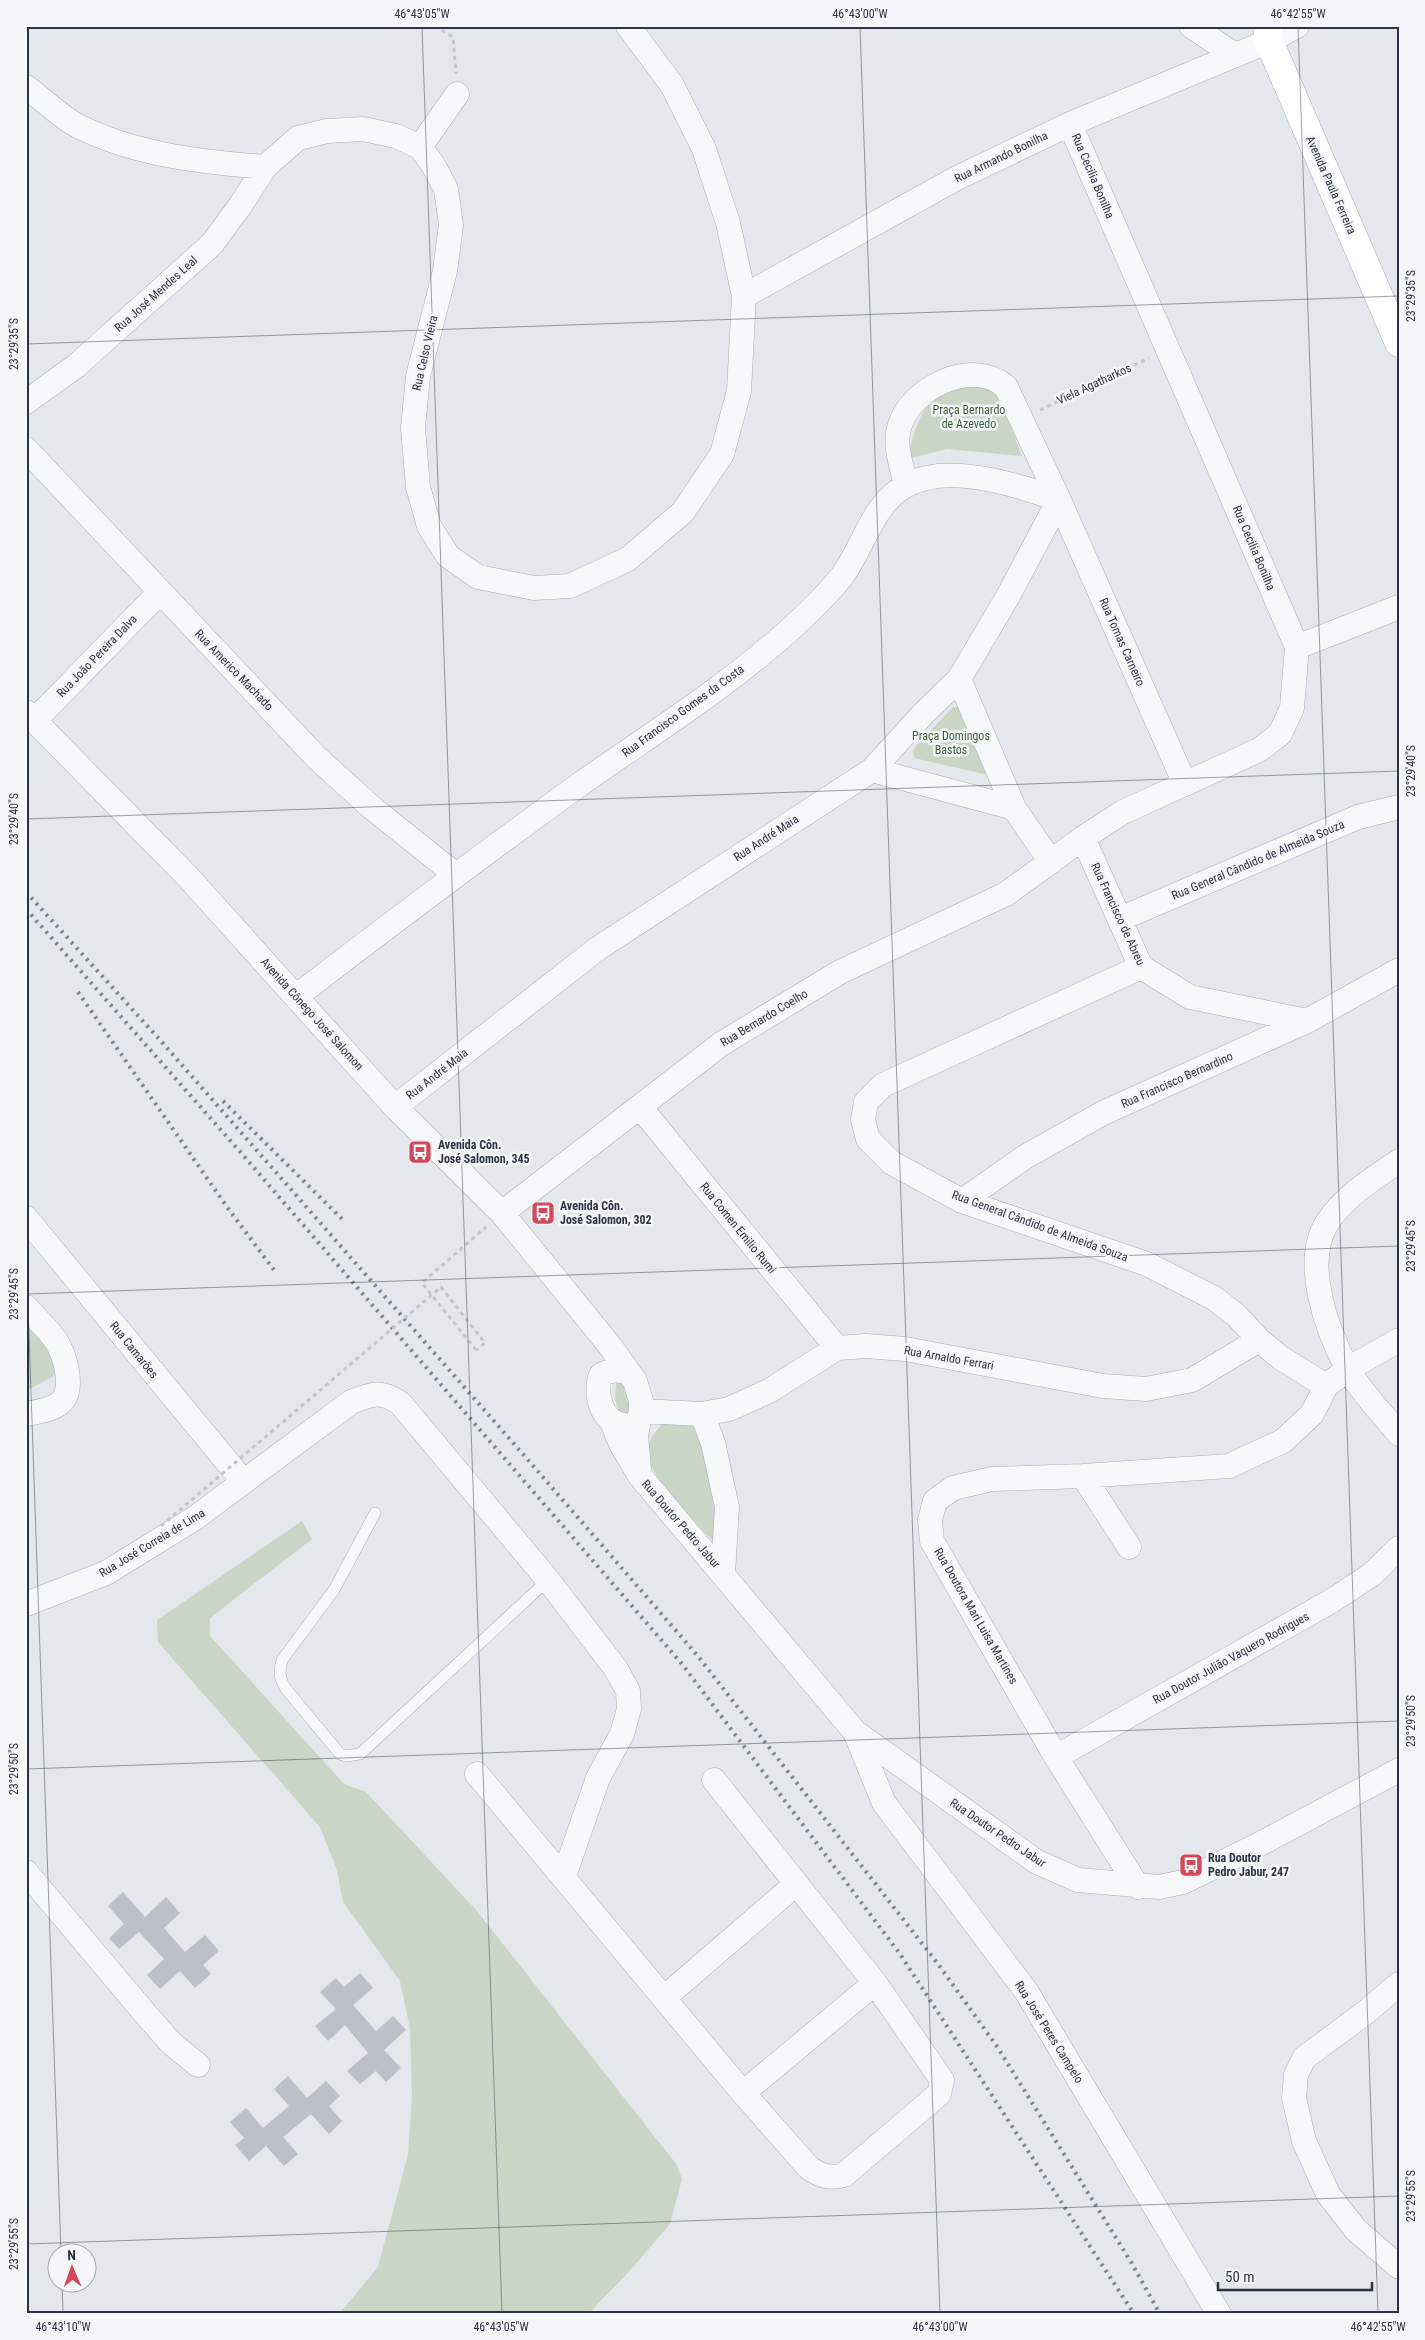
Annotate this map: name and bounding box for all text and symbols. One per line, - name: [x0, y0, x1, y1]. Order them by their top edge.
- text: 46°43'05"W: [394, 7, 450, 21]
- text: 46°43'00"W: [832, 7, 888, 21]
- text: 46°42'55"W: [1270, 7, 1326, 21]
- street label: Rua Armando Bonilha: [952, 128, 1050, 186]
- street label: Rua Cecilia Bonilha: [1069, 131, 1117, 221]
- street label: Avenida Paula Ferreira: [1303, 134, 1359, 236]
- street label: Rua José Mendes Leal: [112, 253, 200, 335]
- text: 23°29'35"S: [1404, 270, 1418, 322]
- street label: Rua Celso Vieira: [410, 314, 441, 392]
- text: 23°29'35"S: [7, 318, 21, 370]
- street label: Viela Agatharkos: [1055, 361, 1133, 407]
- park label: Praça Bernardo de Azevedo: [933, 403, 1005, 431]
- street label: Rua Cecilia Bonilha: [1230, 503, 1278, 593]
- street label: Rua Tomas Carneiro: [1096, 596, 1148, 688]
- street label: Rua João Pereira Dalva: [54, 612, 140, 700]
- street label: Rua Americo Machado: [192, 627, 276, 713]
- street label: Rua Francisco Gomes da Costa: [619, 662, 747, 760]
- park label: Praça Domingos Bastos: [912, 729, 990, 757]
- text: 23°29'40"S: [1404, 745, 1418, 797]
- text: 23°29'40"S: [7, 793, 21, 845]
- street label: Rua André Maia: [731, 812, 801, 864]
- street label: Rua General Cândido de Almeida Souza: [1170, 817, 1347, 903]
- street label: Rua Francisco de Abreu: [1088, 861, 1148, 968]
- street label: Avenida Cônego José Salomon: [258, 955, 366, 1073]
- street label: Rua Bernardo Coelho: [718, 986, 810, 1050]
- street label: Rua André Maia: [403, 1045, 471, 1102]
- street label: Rua Francisco Bernardino: [1119, 1049, 1235, 1111]
- place label: Avenida Côn. José Salomon, 345: [438, 1138, 530, 1166]
- bus stop icon: Avenida Côn. José Salomon, 345: [407, 1139, 433, 1165]
- street label: Rua Comen Emilio Rumi: [697, 1180, 779, 1276]
- street label: Rua General Cândido de Almeida Souza: [950, 1188, 1130, 1265]
- place label: Avenida Côn. José Salomon, 302: [560, 1199, 652, 1227]
- bus stop icon: Avenida Côn. José Salomon, 302: [530, 1200, 556, 1226]
- text: 23°29'45"S: [1404, 1220, 1418, 1272]
- text: 23°29'45"S: [7, 1268, 21, 1320]
- street label: Rua Camarões: [107, 1319, 161, 1381]
- street label: Rua Arnaldo Ferrari: [903, 1343, 995, 1373]
- street label: Rua Doutor Pedro Jabur: [639, 1477, 723, 1571]
- street label: Rua José Correia de Lima: [97, 1506, 208, 1580]
- street label: Rua Doutora Mari Luisa Martines: [931, 1546, 1021, 1686]
- street label: Rua Doutor Julião Vaquero Rodrigues: [1150, 1609, 1312, 1707]
- text: 23°29'50"S: [1404, 1695, 1418, 1747]
- text: 23°29'50"S: [7, 1743, 21, 1795]
- street label: Rua Doutor Pedro Jabur: [947, 1796, 1049, 1870]
- place label: Rua Doutor Pedro Jabur, 247: [1208, 1851, 1289, 1879]
- bus stop icon: Rua Doutor Pedro Jabur, 247: [1178, 1852, 1204, 1878]
- street label: Rua José Peres Campelo: [1012, 1978, 1086, 2086]
- text: 23°29'55"S: [1404, 2170, 1418, 2222]
- text: 23°29'55"S: [7, 2218, 21, 2270]
- north arrow: [48, 2242, 98, 2292]
- text: N: [67, 2247, 76, 2263]
- scale bar: [1218, 2260, 1371, 2292]
- text: 50 m: [1225, 2268, 1255, 2286]
- text: 46°43'10"W: [35, 2320, 91, 2334]
- text: 46°43'05"W: [473, 2320, 529, 2334]
- text: 46°43'00"W: [912, 2320, 968, 2334]
- text: 46°42'55"W: [1350, 2320, 1406, 2334]

